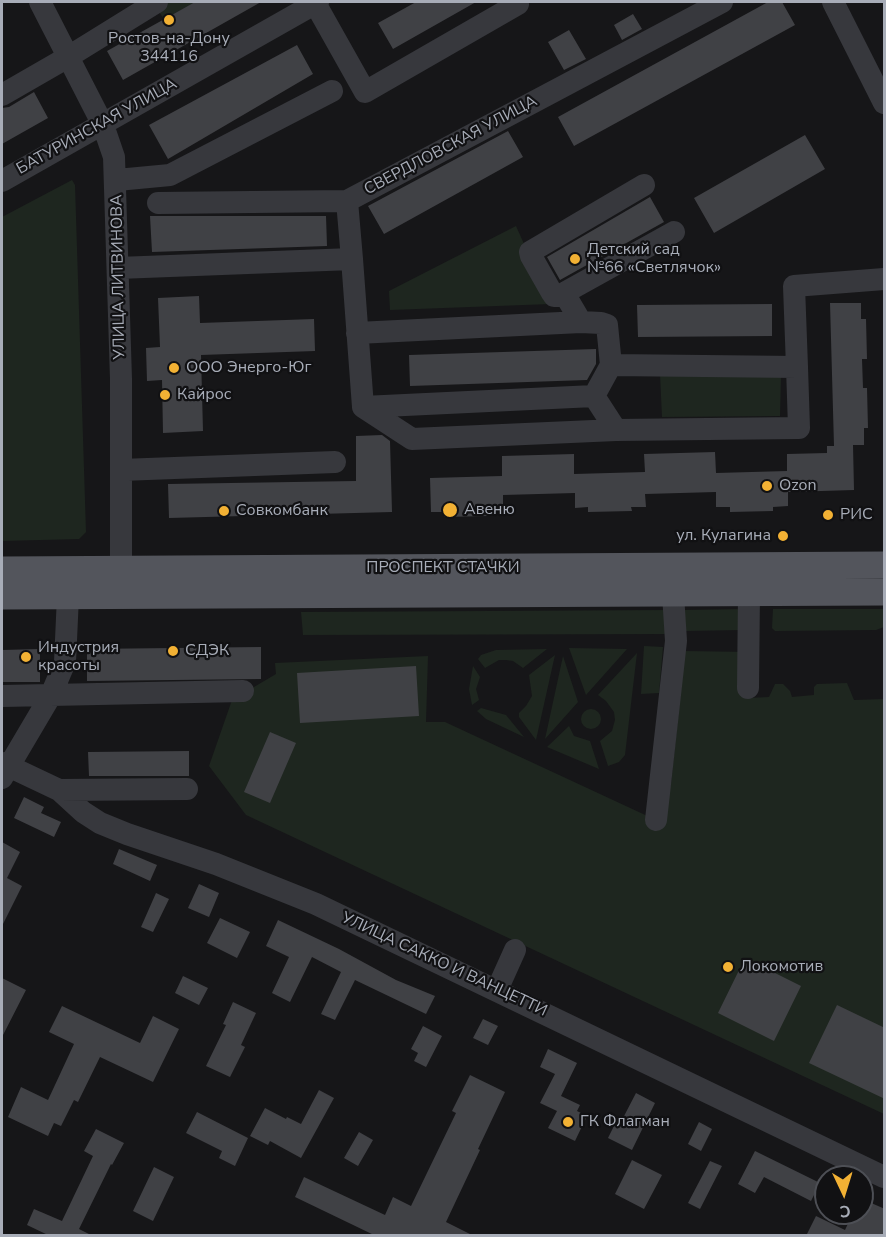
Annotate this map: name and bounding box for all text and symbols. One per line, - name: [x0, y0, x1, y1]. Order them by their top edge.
- marker: Ростов-на-Дону 344116: [162, 13, 176, 27]
- place label: Ростов-на-Дону 344116: [108, 29, 230, 67]
- street label: БАТУРИНСКАЯ УЛИЦА: [13, 75, 181, 179]
- street label: СВЕРДЛОВСКАЯ УЛИЦА: [361, 92, 541, 200]
- street label: УЛИЦА ЛИТВИНОВА: [108, 194, 130, 360]
- place label: Детский сад №66 «Светлячок»: [587, 240, 721, 278]
- marker: Детский сад №66 «Светлячок»: [568, 252, 582, 266]
- place label: ООО Энерго-Юг: [186, 358, 311, 378]
- marker: ООО Энерго-Юг: [167, 361, 181, 375]
- place label: Кайрос: [177, 385, 231, 405]
- marker: Кайрос: [158, 388, 172, 402]
- place label: Ozon: [779, 476, 817, 496]
- marker: Ozon: [760, 479, 774, 493]
- place label: Авеню: [464, 500, 515, 520]
- place label: Совкомбанк: [236, 501, 328, 521]
- marker: Авеню: [441, 501, 459, 519]
- marker: Совкомбанк: [217, 504, 231, 518]
- place label: РИС: [840, 505, 873, 525]
- marker: РИС: [821, 508, 835, 522]
- place label: ул. Кулагина: [676, 526, 771, 546]
- marker: ул. Кулагина: [776, 529, 790, 543]
- street label: ПРОСПЕКТ СТАЧКИ: [366, 558, 520, 578]
- place label: Индустрия красоты: [38, 638, 119, 676]
- place label: СДЭК: [185, 641, 229, 661]
- marker: СДЭК: [166, 644, 180, 658]
- marker: Индустрия красоты: [19, 650, 33, 664]
- street label: УЛИЦА САККО И ВАНЦЕТТИ: [338, 909, 550, 1021]
- place label: Локомотив: [740, 957, 823, 977]
- marker: Локомотив: [721, 960, 735, 974]
- place label: ГК Флагман: [580, 1112, 670, 1132]
- marker: ГК Флагман: [561, 1115, 575, 1129]
- north arrow: [814, 1165, 874, 1225]
- text: С: [839, 1200, 851, 1222]

